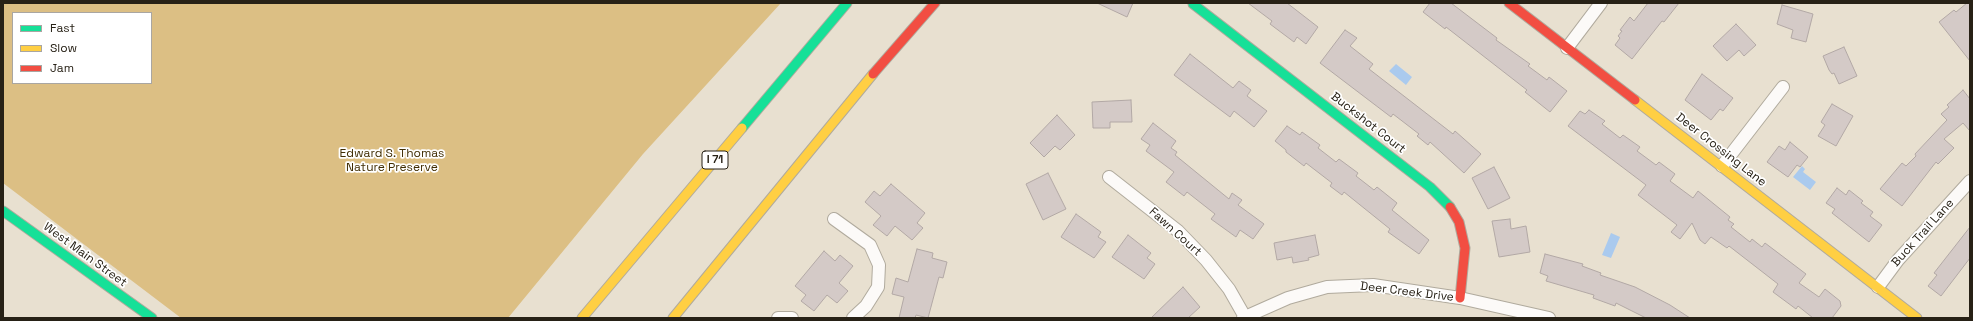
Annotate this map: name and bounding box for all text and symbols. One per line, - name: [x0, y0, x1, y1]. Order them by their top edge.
- legend: [12, 12, 152, 84]
- text: Fast: [50, 20, 75, 36]
- text: Slow: [50, 40, 77, 56]
- text: Jam: [50, 60, 74, 76]
- street label: Buckshot Court: [1328, 89, 1408, 157]
- street label: Deer Crossing Lane: [1673, 110, 1769, 190]
- park label: Edward S. Thomas Nature Preserve: [340, 147, 444, 175]
- road number: I 71: [702, 151, 728, 169]
- street label: Buck Trail Lane: [1889, 196, 1957, 270]
- street label: Fawn Court: [1146, 205, 1204, 259]
- street label: West Main Street: [40, 220, 130, 290]
- street label: Deer Creek Drive: [1359, 279, 1455, 305]

